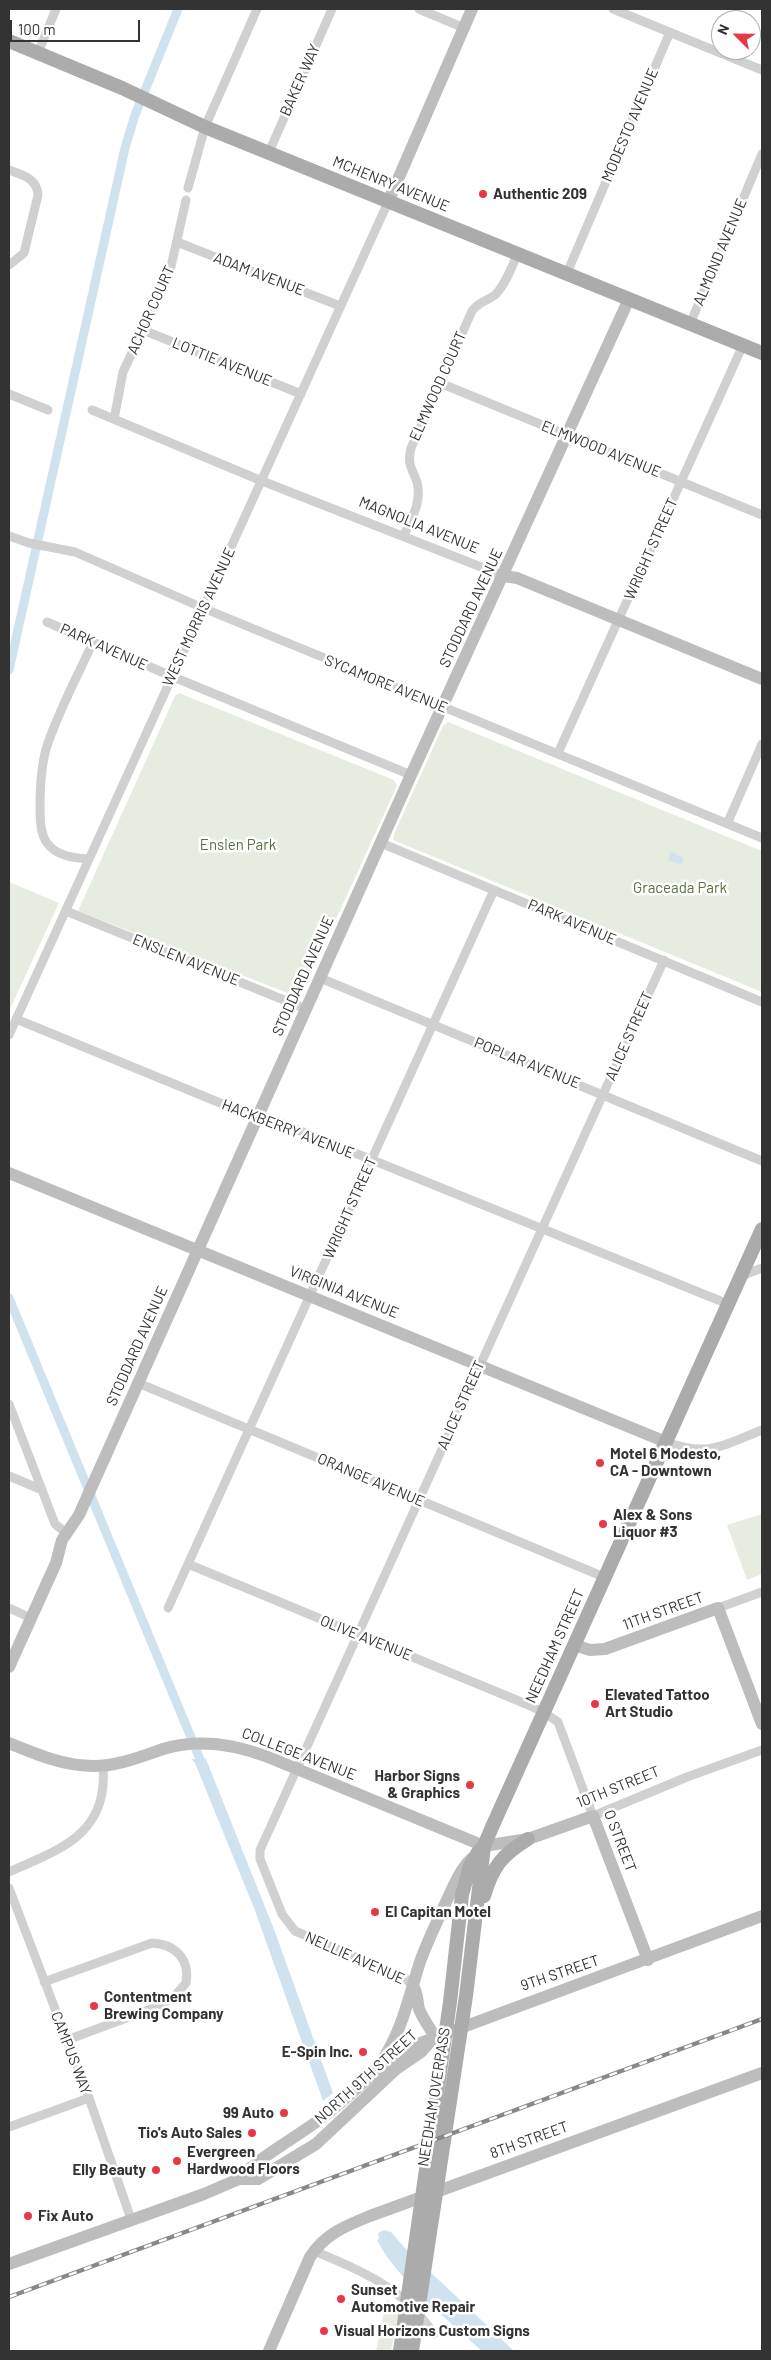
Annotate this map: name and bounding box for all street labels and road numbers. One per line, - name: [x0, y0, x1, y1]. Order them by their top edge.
- street label: BAKER WAY: [276, 41, 324, 119]
- street label: MODESTO AVENUE: [598, 65, 662, 185]
- street label: MCHENRY AVENUE: [330, 152, 452, 216]
- street label: ALMOND AVENUE: [689, 196, 751, 308]
- street label: ADAM AVENUE: [211, 248, 307, 300]
- street label: ACHOR COURT: [123, 263, 179, 357]
- street label: ELMWOOD COURT: [406, 328, 470, 444]
- street label: LOTTIE AVENUE: [170, 334, 274, 390]
- street label: ELMWOOD AVENUE: [539, 417, 663, 481]
- street label: MAGNOLIA AVENUE: [356, 493, 482, 557]
- street label: WRIGHT STREET: [620, 495, 682, 603]
- street label: WEST MORRIS AVENUE: [159, 545, 239, 689]
- street label: STODDARD AVENUE: [436, 546, 506, 670]
- street label: PARK AVENUE: [57, 620, 151, 674]
- street label: SYCAMORE AVENUE: [322, 651, 450, 717]
- street label: PARK AVENUE: [525, 895, 619, 949]
- street label: STODDARD AVENUE: [268, 913, 338, 1039]
- street label: ENSLEN AVENUE: [130, 930, 242, 990]
- street label: ALICE STREET: [601, 989, 657, 1083]
- street label: POPLAR AVENUE: [471, 1034, 583, 1092]
- street label: HACKBERRY AVENUE: [219, 1095, 357, 1163]
- street label: WRIGHT STREET: [319, 1154, 381, 1262]
- street label: VIRGINIA AVENUE: [287, 1262, 401, 1322]
- street label: STODDARD AVENUE: [102, 1283, 172, 1409]
- street label: ALICE STREET: [433, 1358, 489, 1452]
- street label: ORANGE AVENUE: [315, 1449, 427, 1511]
- street label: NEEDHAM STREET: [522, 1586, 588, 1706]
- street label: 11TH STREET: [620, 1588, 706, 1634]
- street label: OLIVE AVENUE: [317, 1611, 415, 1665]
- street label: COLLEGE AVENUE: [239, 1724, 359, 1784]
- street label: 10TH STREET: [574, 1762, 662, 1812]
- street label: O STREET: [600, 1807, 640, 1875]
- street label: NELLIE AVENUE: [302, 1928, 408, 1988]
- street label: 9TH STREET: [518, 1951, 602, 1995]
- street label: CAMPUS WAY: [47, 2009, 95, 2097]
- street label: NORTH 9TH STREET: [311, 2026, 421, 2128]
- street label: NEEDHAM OVERPASS: [414, 2026, 454, 2168]
- street label: 8TH STREET: [487, 2118, 571, 2162]

